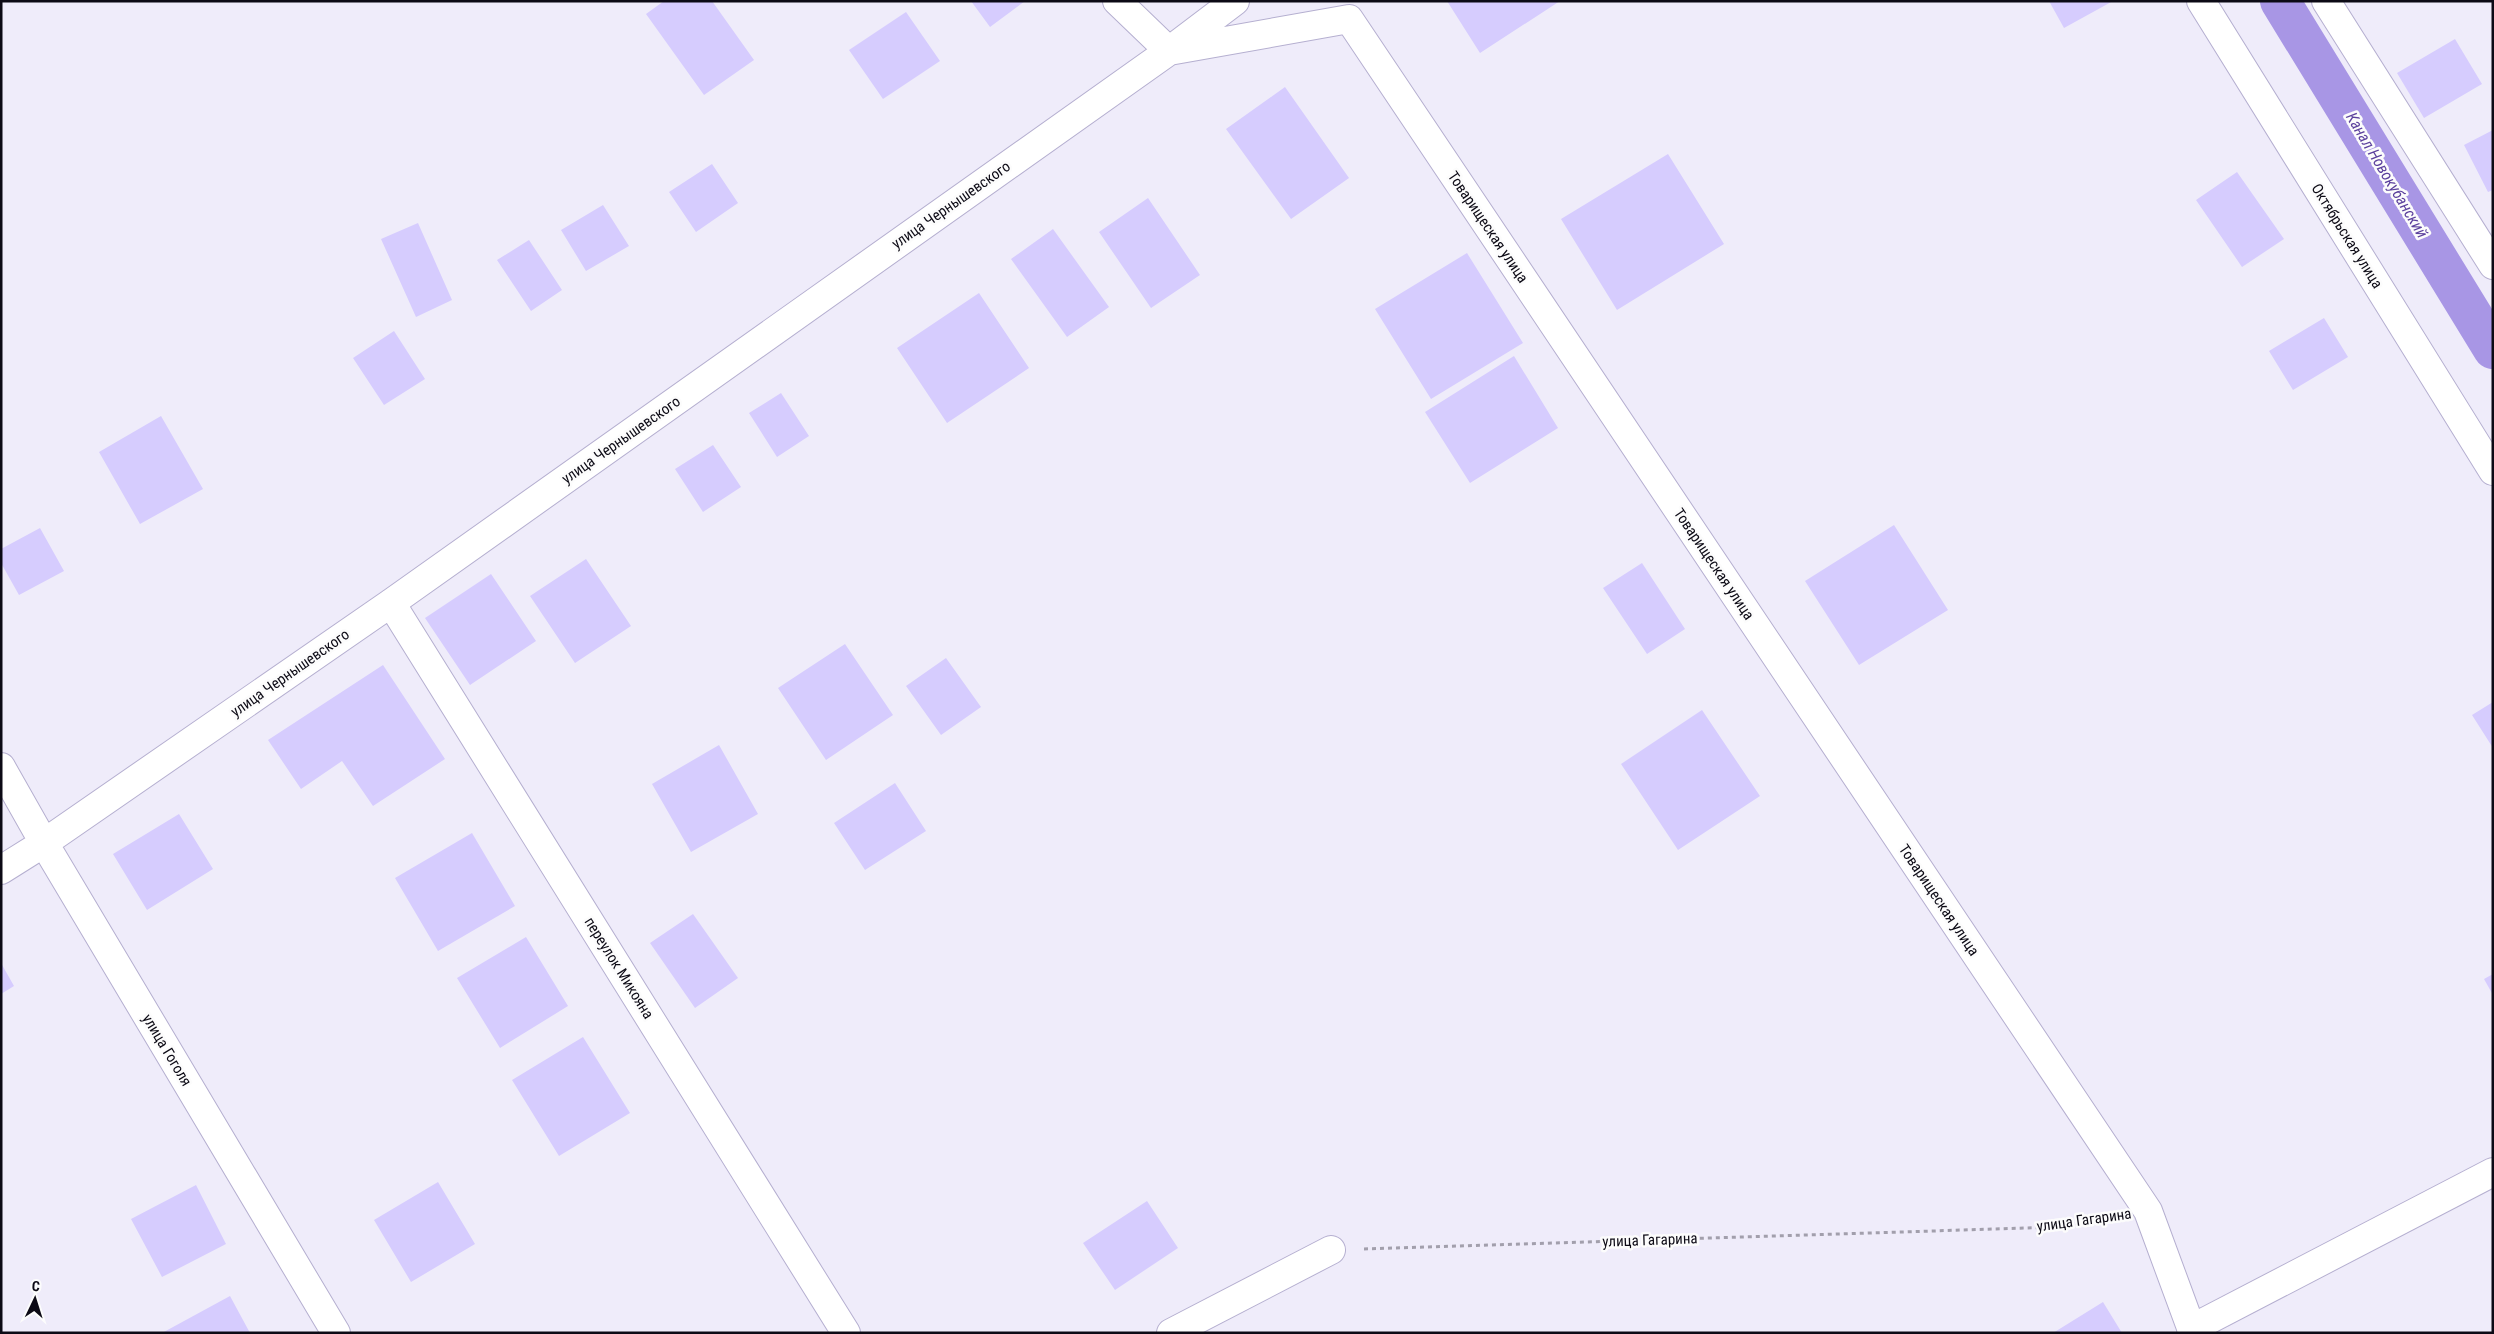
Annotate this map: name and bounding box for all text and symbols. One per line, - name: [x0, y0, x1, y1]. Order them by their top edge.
- water label: Канал Новокубанский: [2342, 109, 2432, 241]
- street label: улица Чернышевского: [888, 157, 1014, 253]
- street label: Товарищеская улица: [1444, 168, 1532, 286]
- street label: Октябрьская улица: [2308, 180, 2386, 292]
- street label: улица Чернышевского: [558, 392, 684, 488]
- street label: Товарищеская улица: [1670, 505, 1758, 623]
- street label: улица Чернышевского: [227, 625, 353, 721]
- street label: Товарищеская улица: [1895, 841, 1983, 959]
- street label: переулок Микояна: [581, 914, 657, 1022]
- street label: улица Гоголя: [138, 1011, 196, 1089]
- street label: улица Гагарина: [2036, 1204, 2132, 1236]
- street label: улица Гагарина: [1602, 1229, 1698, 1251]
- north arrow: [10, 1274, 60, 1324]
- text: С: [31, 1278, 40, 1294]

